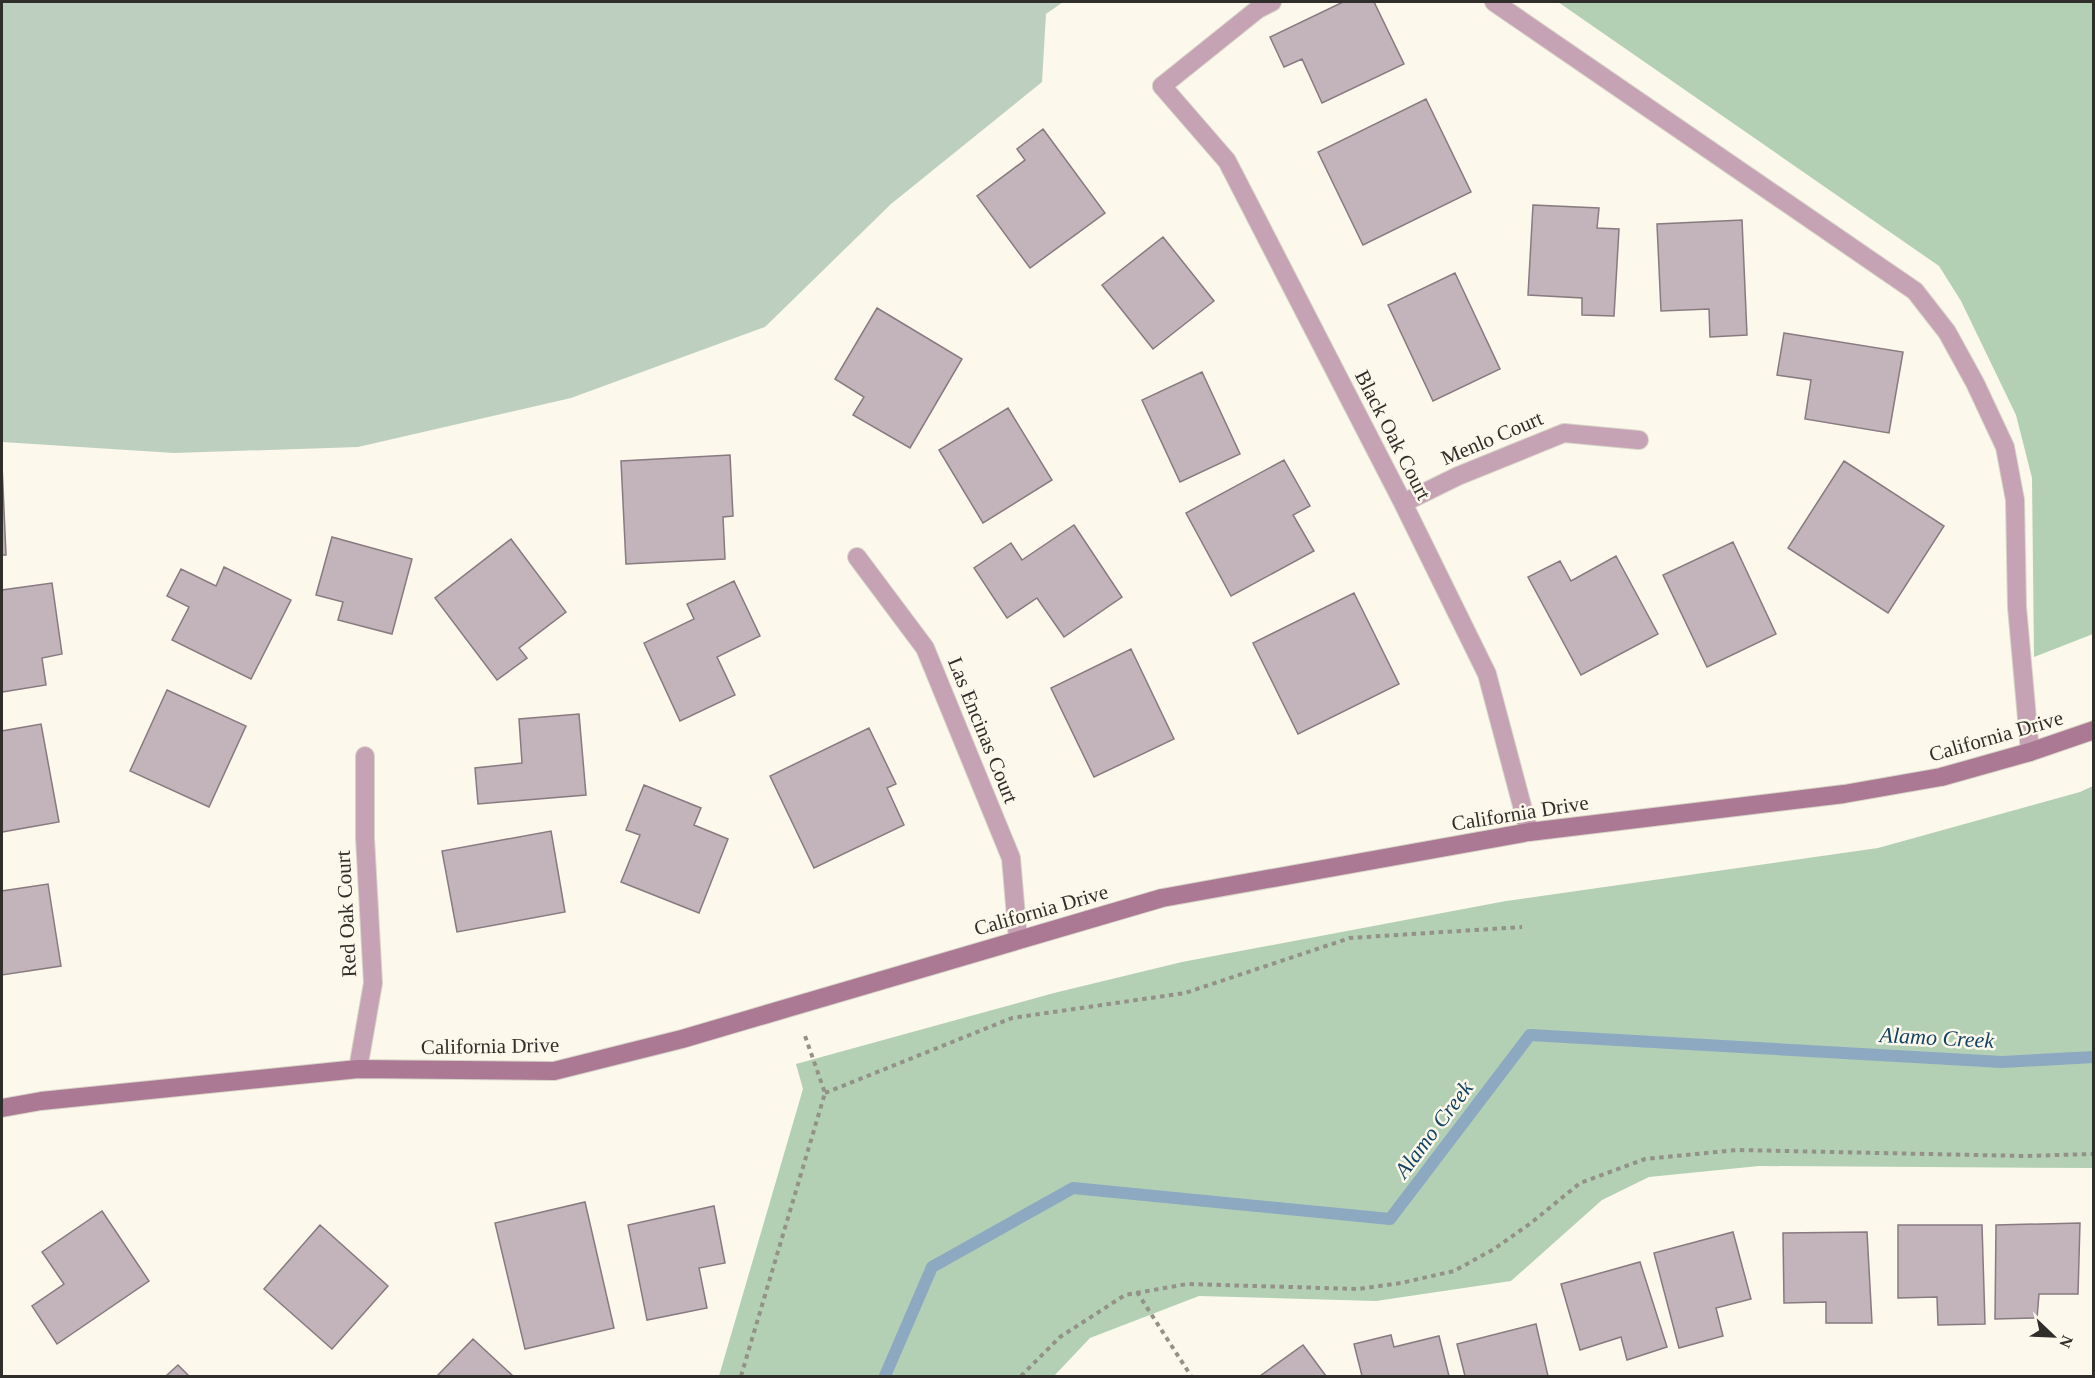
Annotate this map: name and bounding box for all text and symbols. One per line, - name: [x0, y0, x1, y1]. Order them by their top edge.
- street label: Black Oak Court: [1350, 366, 1436, 504]
- street label: Menlo Court: [1438, 406, 1547, 470]
- street label: Las Encinas Court: [943, 654, 1023, 807]
- street label: California Drive: [1926, 705, 2066, 767]
- street label: California Drive: [1450, 790, 1590, 836]
- street label: Red Oak Court: [331, 850, 361, 978]
- street label: California Drive: [971, 879, 1111, 941]
- water label: Alamo Creek: [1877, 1022, 1996, 1053]
- street label: California Drive: [421, 1033, 559, 1059]
- water label: Alamo Creek: [1388, 1075, 1479, 1184]
- north arrow: [2023, 1306, 2083, 1366]
- text: N: [2056, 1333, 2076, 1351]

